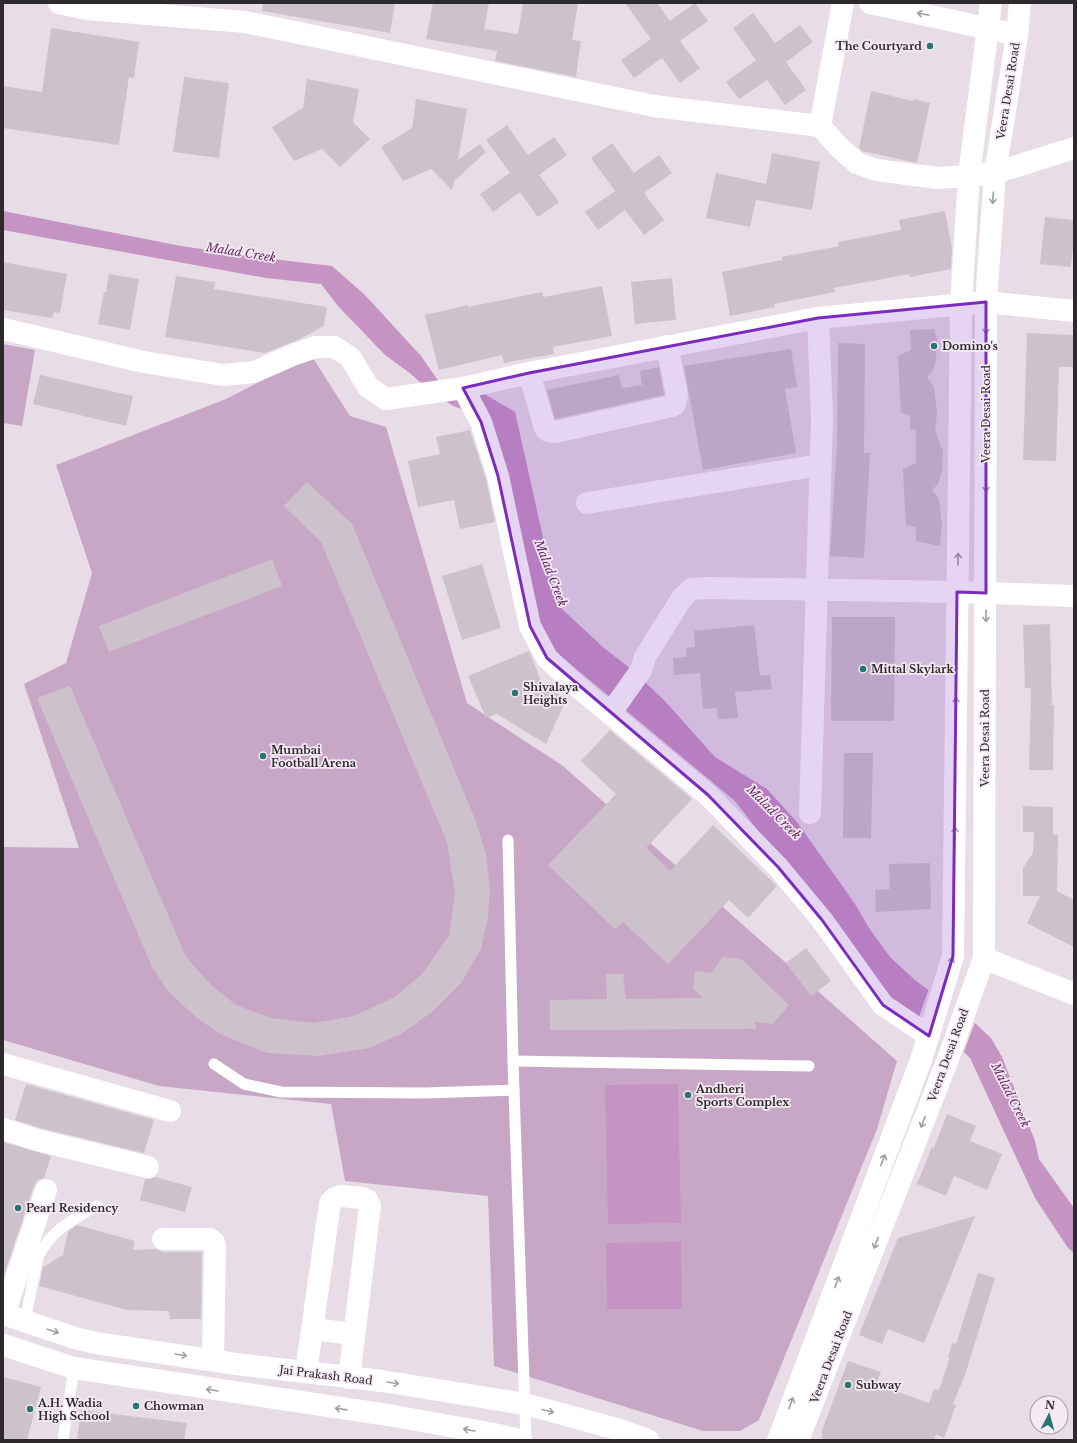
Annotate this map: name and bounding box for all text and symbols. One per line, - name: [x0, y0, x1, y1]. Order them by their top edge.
- one-way arrow: [917, 10, 930, 18]
- place label: The Courtyard: [836, 39, 922, 53]
- marker: The Courtyard: [925, 41, 935, 51]
- street label: Veera Desai Road: [993, 41, 1023, 141]
- one-way arrow: [990, 191, 997, 204]
- water label: Malad Creek: [204, 239, 277, 265]
- one-way arrow: [982, 321, 990, 334]
- place label: Domino's: [942, 339, 998, 353]
- marker: Domino's: [929, 341, 939, 351]
- street label: Veera Desai Road: [979, 364, 993, 464]
- one-way arrow: [982, 479, 990, 492]
- water label: Malad Creek: [531, 536, 571, 609]
- one-way arrow: [954, 553, 962, 566]
- one-way arrow: [982, 609, 989, 622]
- place label: Mittal Skylark: [871, 662, 954, 676]
- marker: Mittal Skylark: [858, 664, 868, 674]
- place label: Shivalaya Heights: [523, 680, 579, 707]
- marker: Shivalaya Heights: [510, 688, 520, 698]
- street label: Veera Desai Road: [978, 688, 992, 788]
- one-way arrow: [952, 697, 960, 710]
- place label: Mumbai Football Arena: [271, 743, 357, 770]
- marker: Mumbai Football Arena: [258, 751, 268, 761]
- water label: Malad Creek: [743, 781, 804, 842]
- one-way arrow: [951, 827, 959, 840]
- one-way arrow: [948, 956, 955, 969]
- street label: Veera Desai Road: [924, 1006, 972, 1104]
- water label: Malad Creek: [988, 1059, 1034, 1130]
- place label: Andheri Sports Complex: [695, 1082, 790, 1109]
- marker: Andheri Sports Complex: [683, 1090, 693, 1100]
- one-way arrow: [919, 1115, 927, 1127]
- one-way arrow: [880, 1155, 888, 1167]
- place label: Pearl Residency: [26, 1201, 119, 1215]
- marker: Pearl Residency: [13, 1203, 23, 1213]
- one-way arrow: [871, 1236, 879, 1248]
- one-way arrow: [833, 1276, 841, 1288]
- street label: Veera Desai Road: [807, 1308, 855, 1406]
- one-way arrow: [47, 1327, 59, 1335]
- one-way arrow: [174, 1351, 187, 1359]
- street label: Jai Prakash Road: [277, 1362, 374, 1388]
- place label: Subway: [856, 1378, 902, 1392]
- one-way arrow: [386, 1379, 399, 1387]
- marker: Subway: [843, 1380, 853, 1390]
- one-way arrow: [206, 1386, 219, 1394]
- north arrow: [1029, 1395, 1069, 1435]
- place label: A.H. Wadia High School: [37, 1396, 110, 1423]
- one-way arrow: [788, 1398, 796, 1410]
- text: N: [1044, 1398, 1057, 1413]
- place label: Chowman: [144, 1399, 204, 1413]
- marker: Chowman: [131, 1401, 141, 1411]
- marker: A.H. Wadia High School: [25, 1404, 35, 1414]
- one-way arrow: [335, 1405, 348, 1413]
- one-way arrow: [542, 1407, 555, 1415]
- one-way arrow: [463, 1425, 476, 1433]

